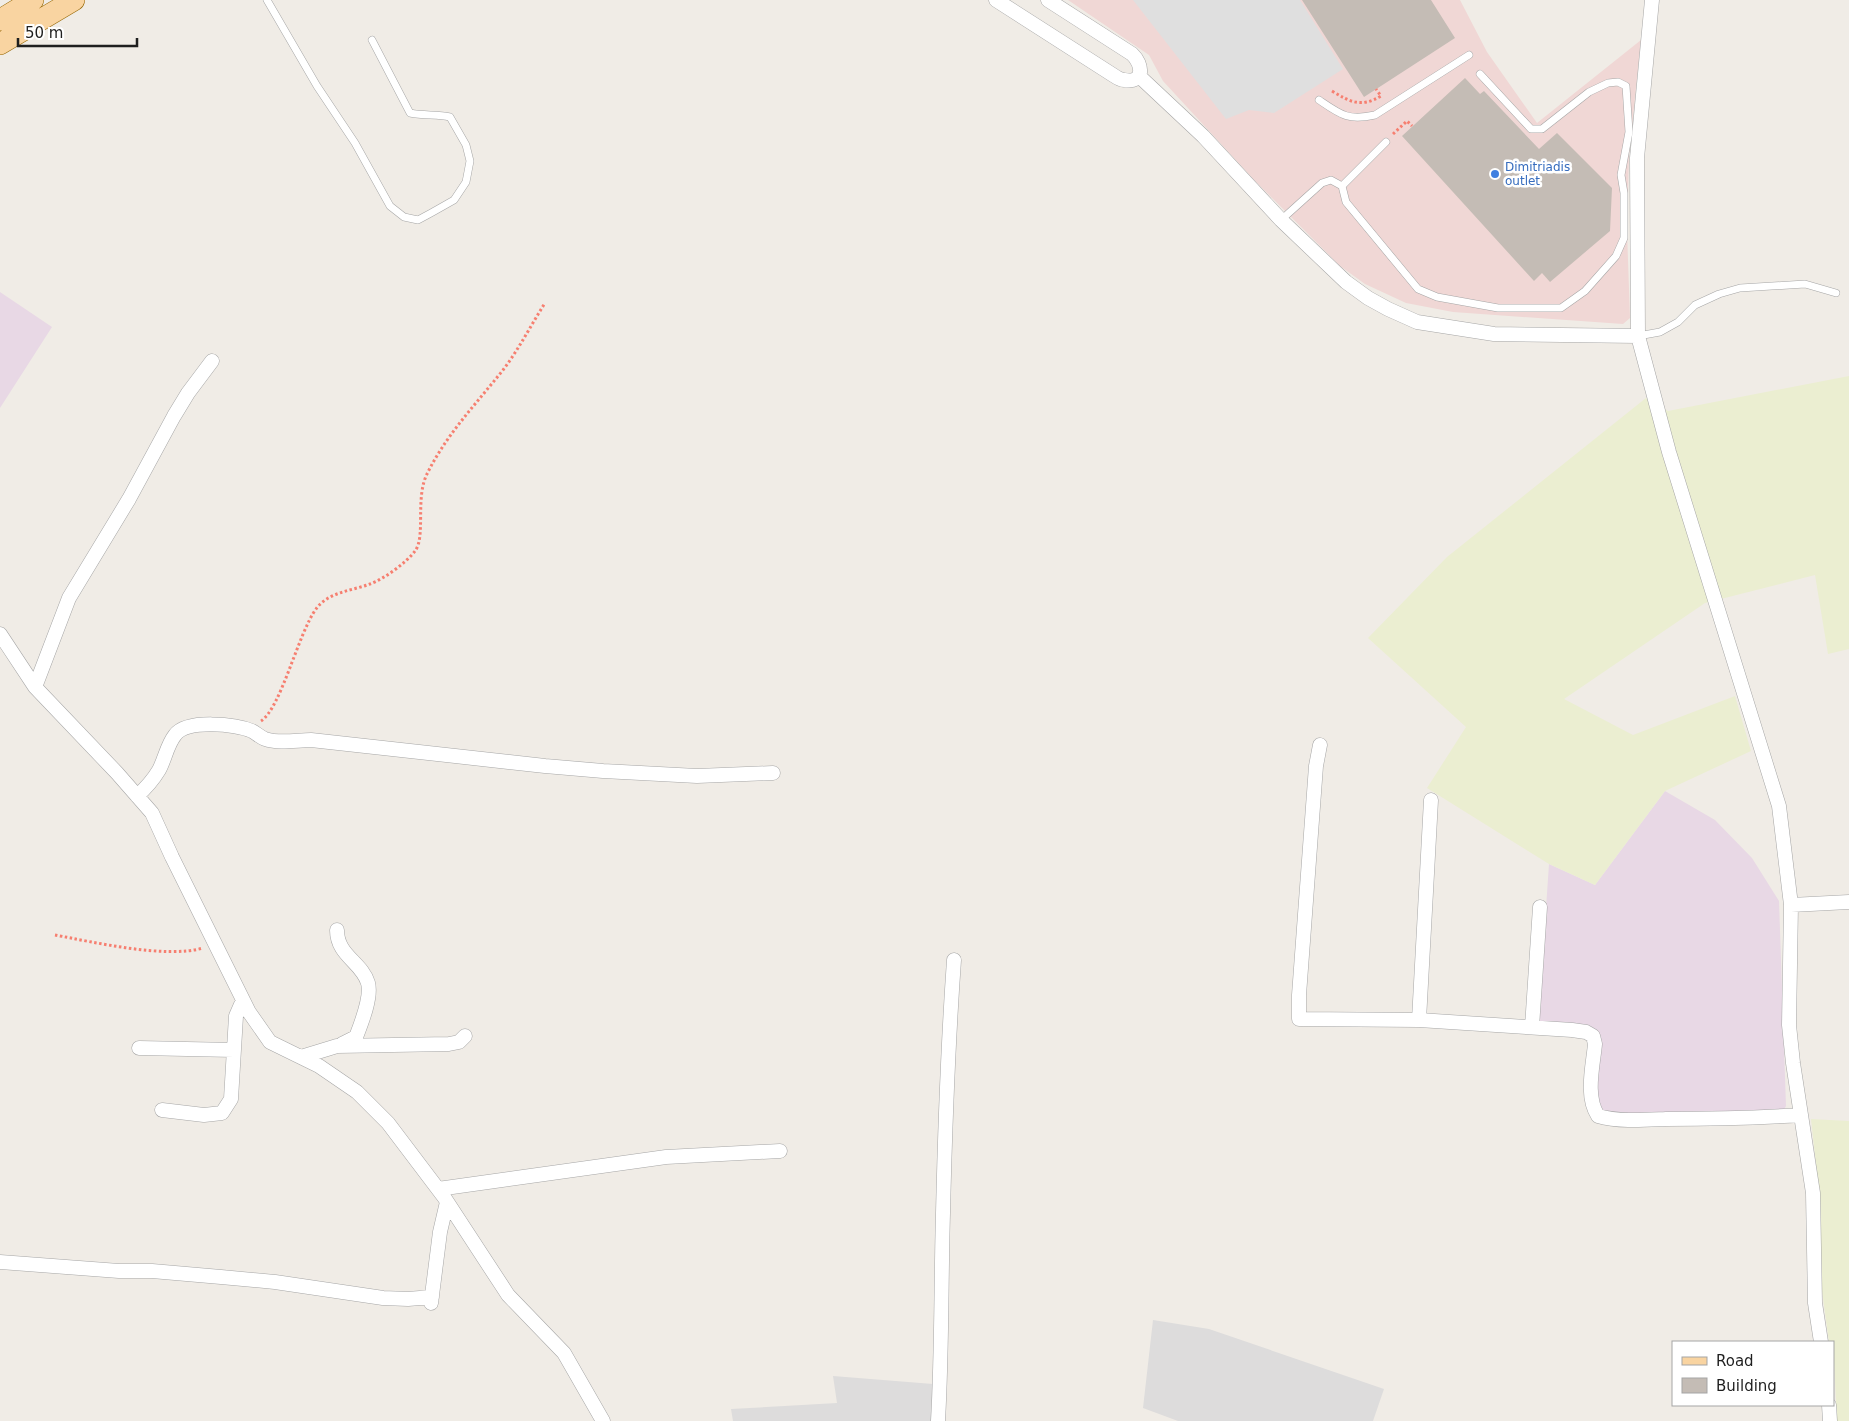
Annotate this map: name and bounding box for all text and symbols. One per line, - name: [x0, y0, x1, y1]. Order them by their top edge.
- scale bar: [18, 15, 136, 47]
- text: 50 m: [25, 24, 63, 42]
- place label: Dimitriadis outlet: [1505, 160, 1570, 188]
- marker: Dimitriadis outlet: [1489, 168, 1501, 180]
- legend: [1672, 1341, 1834, 1406]
- text: Road: [1716, 1352, 1754, 1370]
- text: Building: [1716, 1377, 1777, 1395]

